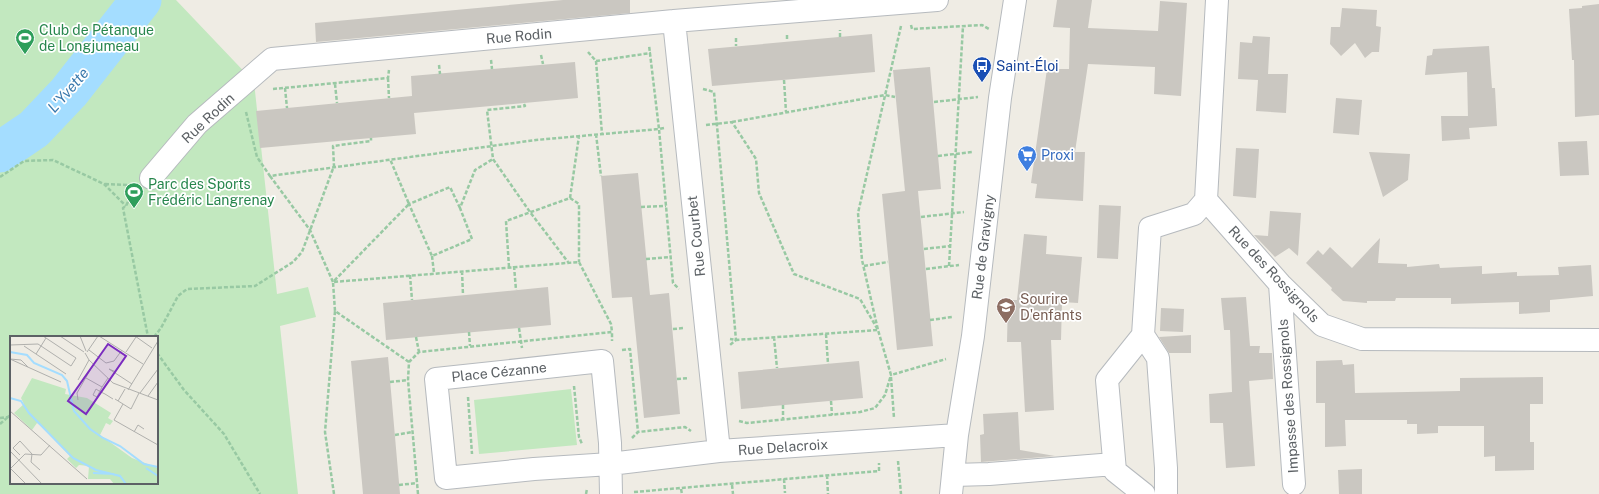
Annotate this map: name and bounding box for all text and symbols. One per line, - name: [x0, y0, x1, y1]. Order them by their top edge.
- place label: Club de Pétanque de Longjumeau: [39, 22, 154, 54]
- street label: Rue Rodin: [485, 25, 553, 47]
- sports icon: Club de Pétanque de Longjumeau: [14, 27, 36, 55]
- bus stop icon: Saint-Éloi: [971, 55, 993, 83]
- place label: Saint-Éloi: [996, 57, 1059, 74]
- water label: L'Yvette: [44, 64, 92, 116]
- street label: Rue Rodin: [178, 90, 238, 146]
- supermarket icon: Proxi: [1016, 144, 1038, 172]
- place label: Proxi: [1041, 147, 1074, 163]
- place label: Parc des Sports Frédéric Langrenay: [148, 176, 275, 208]
- sports icon: Parc des Sports Frédéric Langrenay: [123, 181, 145, 209]
- street label: Rue de Gravigny: [969, 193, 997, 300]
- street label: Rue Courbet: [684, 195, 708, 277]
- street label: Rue des Rossignols: [1225, 223, 1323, 325]
- place label: Sourire D'enfants: [1020, 291, 1082, 323]
- school or university icon: Sourire D'enfants: [995, 296, 1017, 324]
- street label: Impasse des Rossignols: [1275, 318, 1301, 474]
- inset map: [10, 336, 158, 484]
- street label: Place Cézanne: [451, 359, 547, 385]
- street label: Rue Delacroix: [737, 436, 829, 458]

